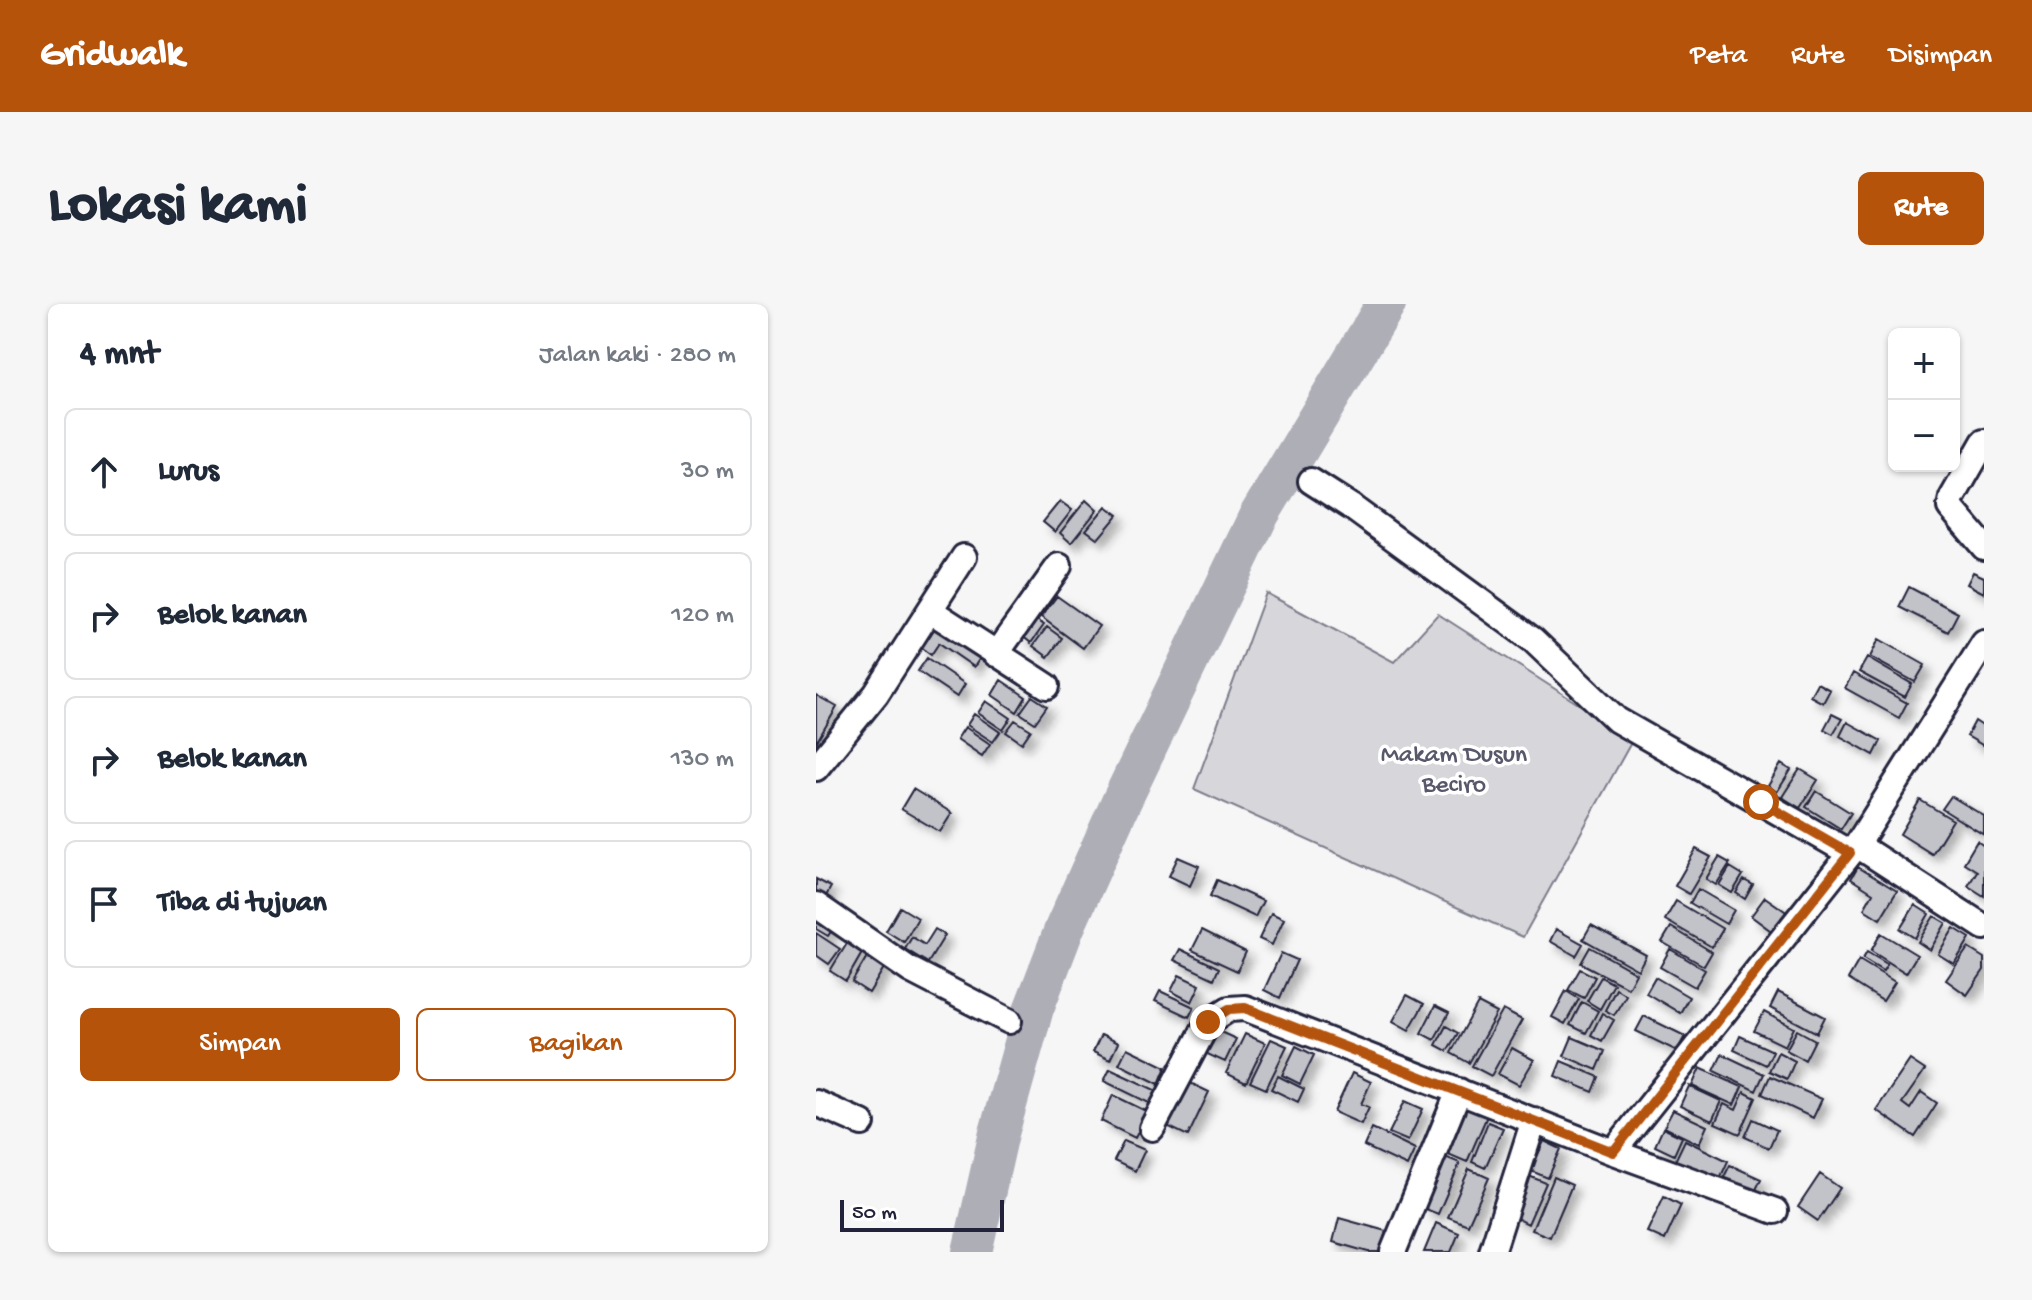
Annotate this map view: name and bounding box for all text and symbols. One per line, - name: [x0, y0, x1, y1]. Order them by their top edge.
- text: Gridwalk: [40, 34, 184, 78]
- text: Peta: [1690, 40, 1747, 73]
- text: Rute: [1791, 40, 1845, 73]
- text: Disimpan: [1889, 40, 1992, 73]
- button: Rute: [1858, 172, 1984, 245]
- text: Lokasi kami: [48, 175, 308, 241]
- map controls: [1888, 328, 1960, 472]
- button: +: [1888, 328, 1960, 400]
- text: 4 mnt: [80, 336, 158, 376]
- text: Jalan kaki · 280 m: [539, 341, 736, 372]
- button: −: [1888, 400, 1960, 472]
- icon: ahead: [82, 450, 126, 494]
- text: Lurus: [158, 455, 219, 490]
- text: 30 m: [681, 457, 734, 488]
- icon: right: [82, 594, 126, 638]
- text: Belok kanan: [158, 599, 307, 634]
- text: 120 m: [671, 601, 734, 632]
- icon: right: [82, 738, 126, 782]
- park label: Makam Dusun Beciro: [1381, 741, 1528, 802]
- text: Belok kanan: [158, 743, 307, 778]
- text: 130 m: [671, 745, 734, 776]
- route start: [1743, 784, 1779, 820]
- icon: arrive: [82, 882, 126, 926]
- text: Tiba di tujuan: [158, 887, 327, 922]
- route end: [1190, 1004, 1226, 1040]
- button: Simpan: [80, 1008, 400, 1081]
- button: Bagikan: [416, 1008, 736, 1081]
- scale bar: [840, 1196, 1004, 1232]
- text: 50 m: [852, 1201, 897, 1227]

